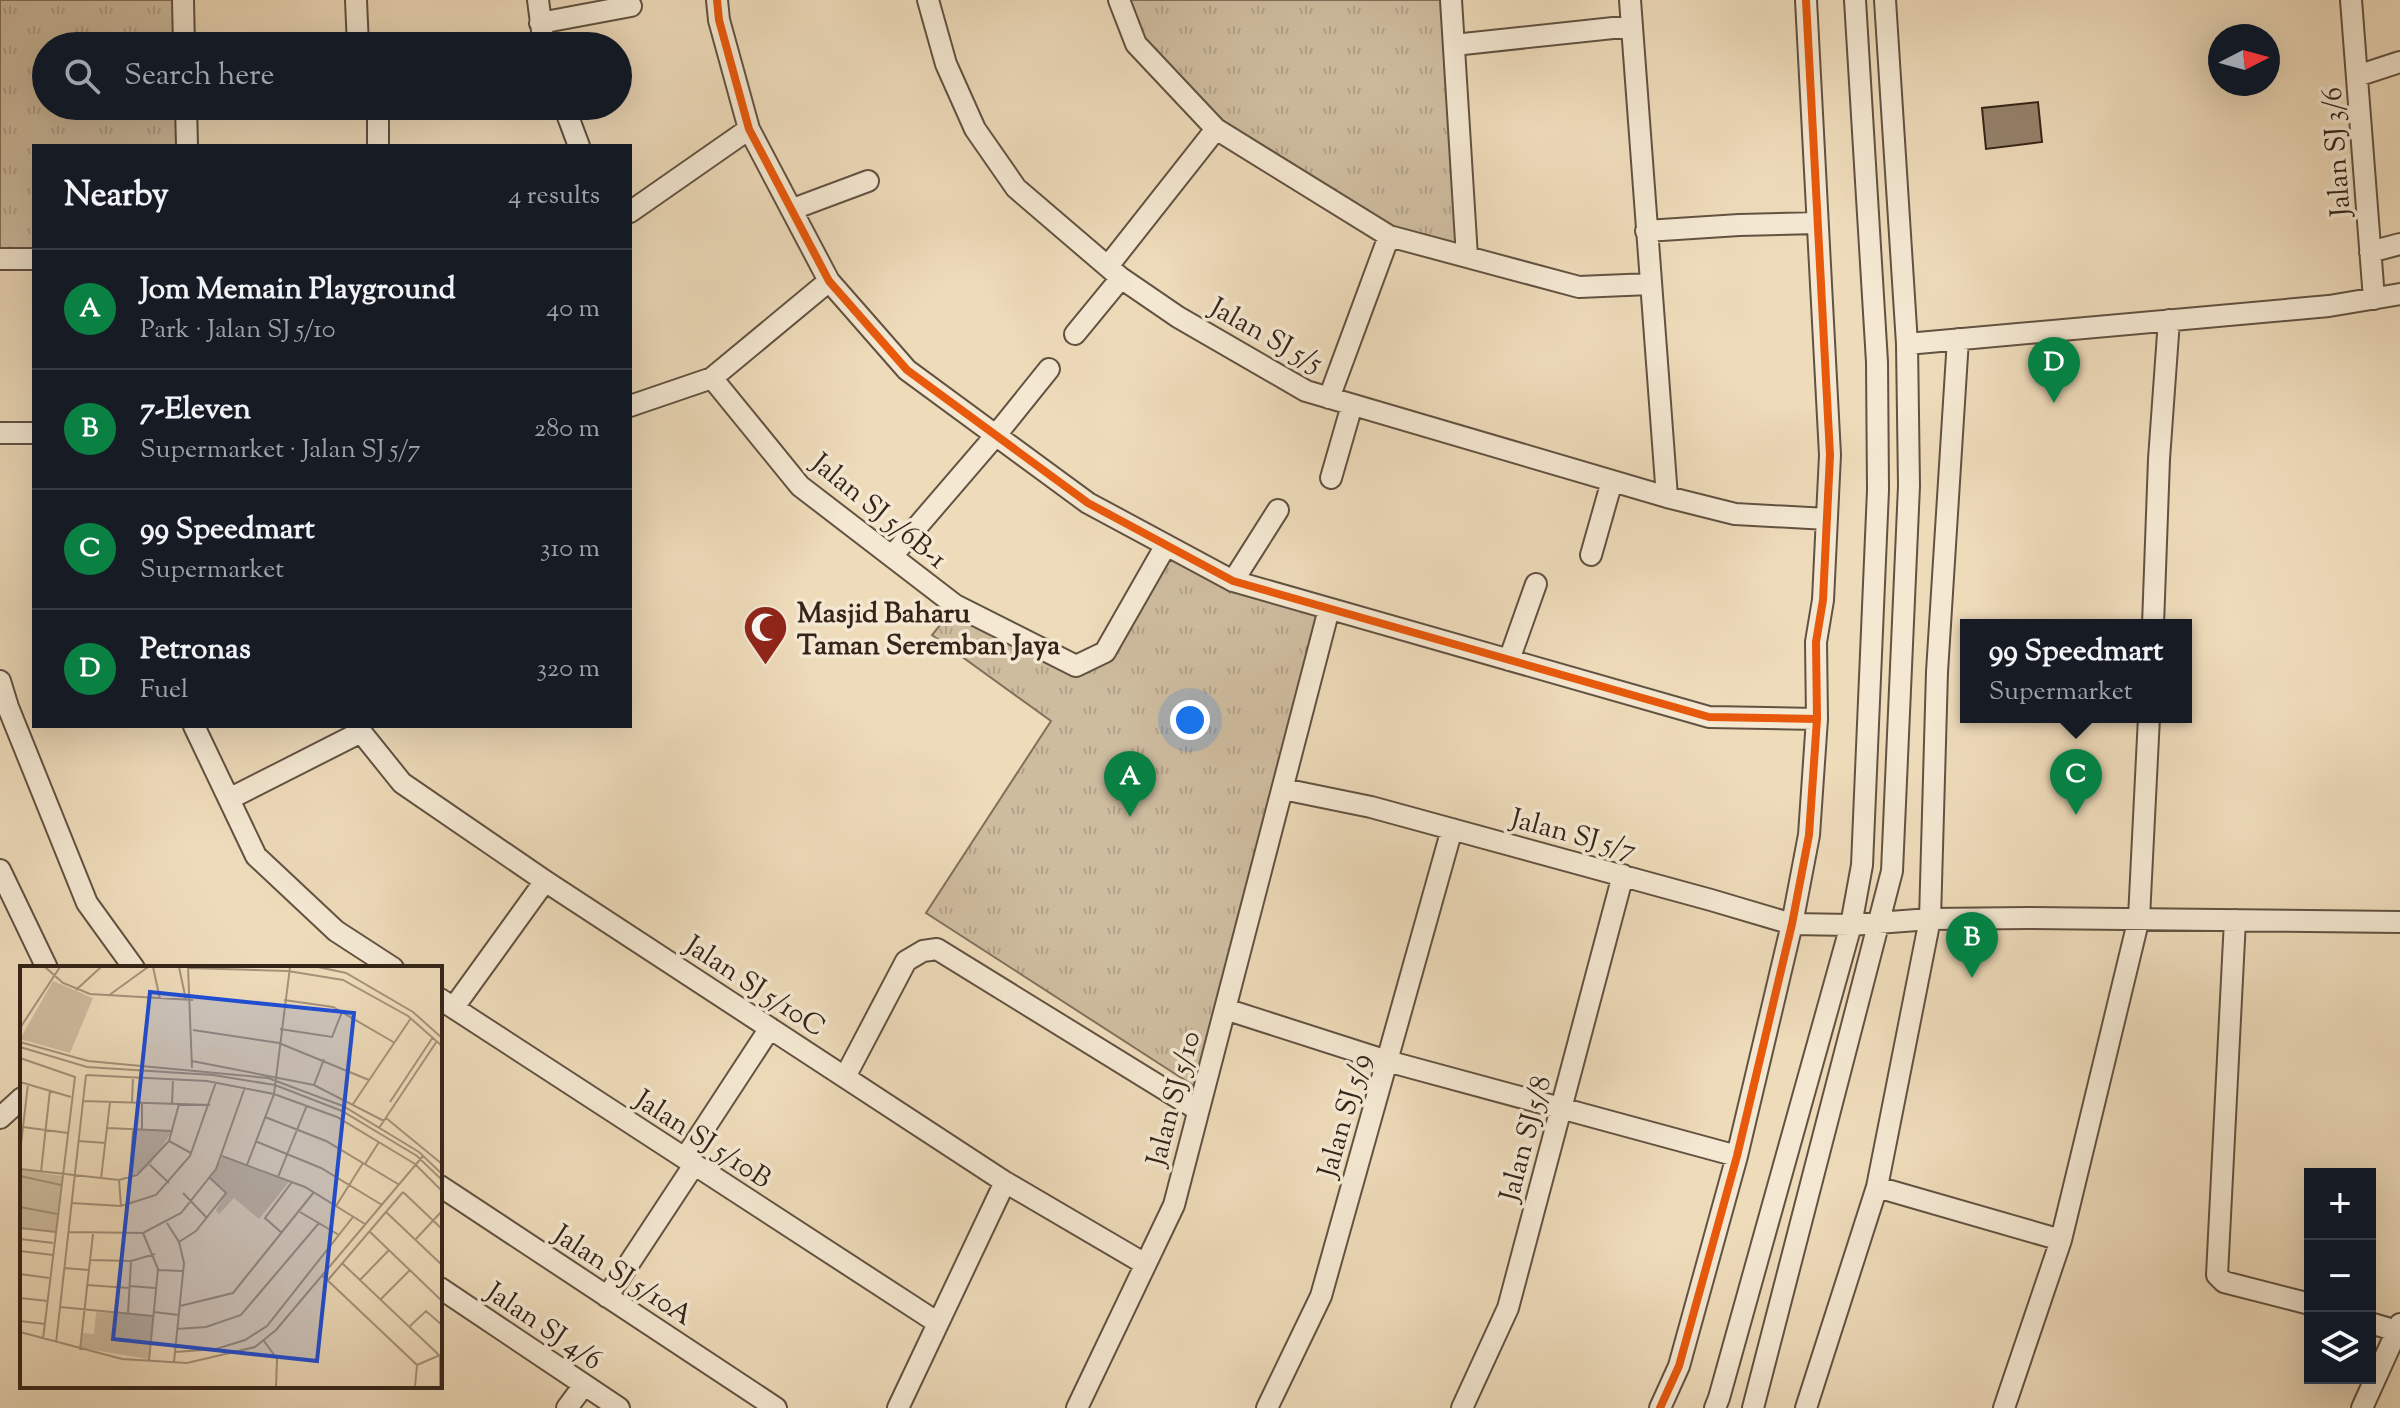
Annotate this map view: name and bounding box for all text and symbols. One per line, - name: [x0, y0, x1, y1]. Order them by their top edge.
- north arrow: [2208, 24, 2280, 96]
- search box: [32, 32, 632, 120]
- icon: search: [60, 54, 104, 98]
- text: Search here: [124, 55, 274, 98]
- street label: Jalan SJ 3/6: [2314, 86, 2363, 220]
- text: Nearby: [64, 172, 169, 221]
- text: 4 results: [508, 178, 600, 215]
- text: Jom Memain Playground: [140, 269, 456, 312]
- street label: Jalan SJ 5/5: [1200, 288, 1330, 384]
- text: A: [79, 291, 101, 328]
- text: 40 m: [546, 291, 600, 328]
- text: Park · Jalan SJ 5/10: [140, 312, 335, 349]
- pin: D: [2028, 337, 2080, 403]
- text: 7-Eleven: [140, 389, 251, 432]
- text: B: [82, 411, 98, 448]
- text: 280 m: [534, 411, 600, 448]
- text: Supermarket · Jalan SJ 5/7: [140, 432, 421, 469]
- street label: Jalan SJ 5/6B-1: [800, 444, 955, 580]
- text: 99 Speedmart: [140, 509, 315, 552]
- text: C: [80, 531, 100, 568]
- text: 310 m: [540, 531, 600, 568]
- text: Supermarket: [140, 552, 284, 589]
- place label: Masjid Baharu Taman Seremban Jaya: [797, 595, 1060, 667]
- mosque icon: Masjid Baharu Taman Seremban Jaya: [742, 604, 790, 667]
- popup: [1960, 619, 2192, 723]
- text: Petronas: [140, 629, 251, 672]
- text: 99 Speedmart: [1989, 631, 2163, 674]
- text: D: [80, 651, 100, 688]
- text: 320 m: [537, 651, 600, 688]
- text: Fuel: [140, 672, 188, 709]
- text: Supermarket: [1989, 674, 2133, 711]
- your location: [1170, 700, 1210, 740]
- pin: C: [2050, 749, 2102, 815]
- pin: A: [1104, 751, 1156, 817]
- street label: Jalan SJ 5/7: [1504, 800, 1640, 872]
- pin: B: [1946, 912, 1998, 978]
- street label: Jalan SJ 5/10C: [674, 926, 833, 1048]
- inset map: [20, 966, 442, 1388]
- street label: Jalan SJ 5/10: [1137, 1027, 1212, 1173]
- street label: Jalan SJ 5/9: [1309, 1049, 1383, 1184]
- street label: Jalan SJ 5/8: [1490, 1072, 1563, 1208]
- street label: Jalan SJ 5/10B: [625, 1080, 779, 1200]
- map controls: [2304, 1168, 2376, 1384]
- button: +: [2304, 1168, 2376, 1240]
- street label: Jalan SJ 5/10A: [543, 1215, 700, 1337]
- button: −: [2304, 1240, 2376, 1312]
- street label: Jalan SJ 4/6: [476, 1273, 609, 1381]
- button: layers: [2304, 1312, 2376, 1384]

